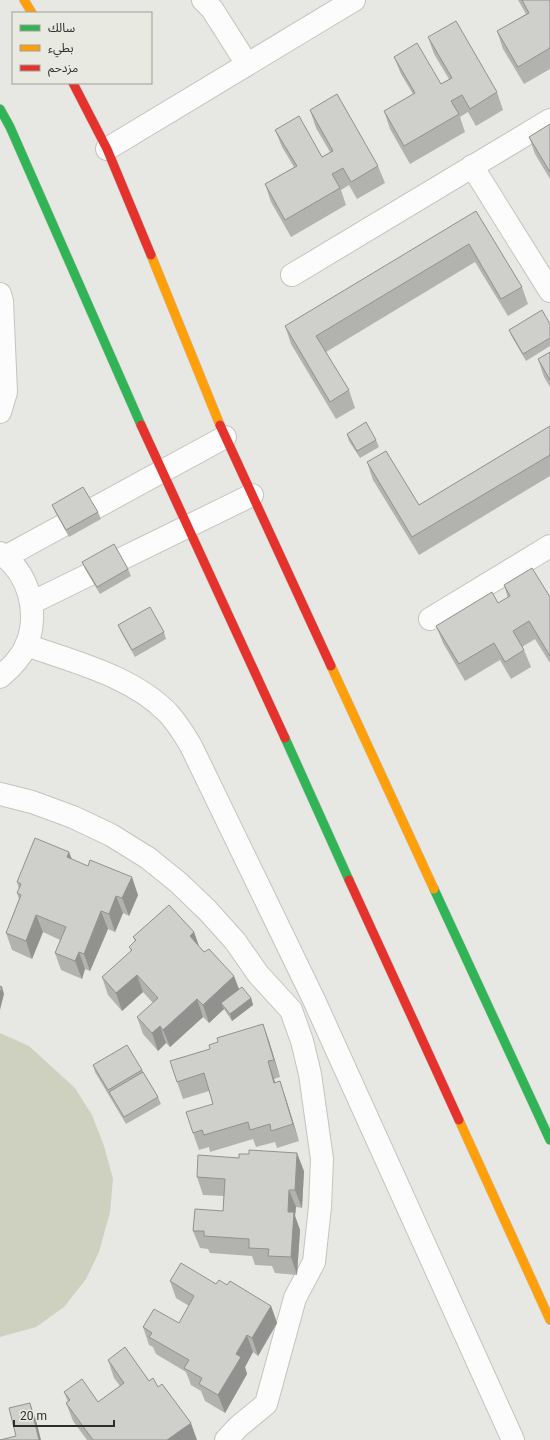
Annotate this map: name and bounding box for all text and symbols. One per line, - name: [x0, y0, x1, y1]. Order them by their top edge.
- legend: [12, 12, 152, 84]
- text: سالك: [48, 21, 75, 35]
- text: بطيء: [48, 41, 74, 58]
- text: مزدحم: [48, 61, 78, 77]
- scale bar: [14, 1402, 114, 1428]
- text: 20 m: [20, 1409, 47, 1423]

